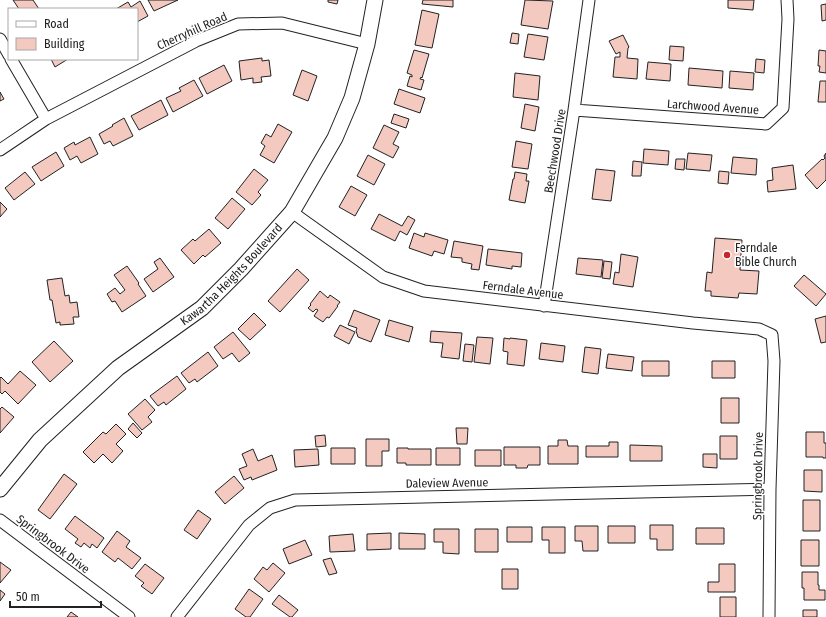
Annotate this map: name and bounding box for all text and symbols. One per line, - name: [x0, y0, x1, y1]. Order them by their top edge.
- legend: [8, 8, 138, 60]
- street label: Cherryhill Road: [155, 9, 229, 53]
- text: Road: [44, 17, 69, 31]
- text: Building: [44, 37, 85, 51]
- street label: Larchwood Avenue: [667, 97, 760, 117]
- street label: Beechwood Drive: [541, 108, 569, 194]
- street label: Kawartha Heights Boulevard: [178, 221, 285, 328]
- place label: Ferndale Bible Church: [735, 241, 797, 269]
- marker: Ferndale Bible Church: [722, 250, 732, 260]
- street label: Ferndale Avenue: [482, 278, 564, 302]
- street label: Springbrook Drive: [750, 432, 766, 520]
- street label: Daleview Avenue: [406, 475, 489, 491]
- street label: Springbrook Drive: [14, 512, 92, 576]
- scale bar: [10, 583, 101, 609]
- text: 50 m: [16, 590, 40, 604]

